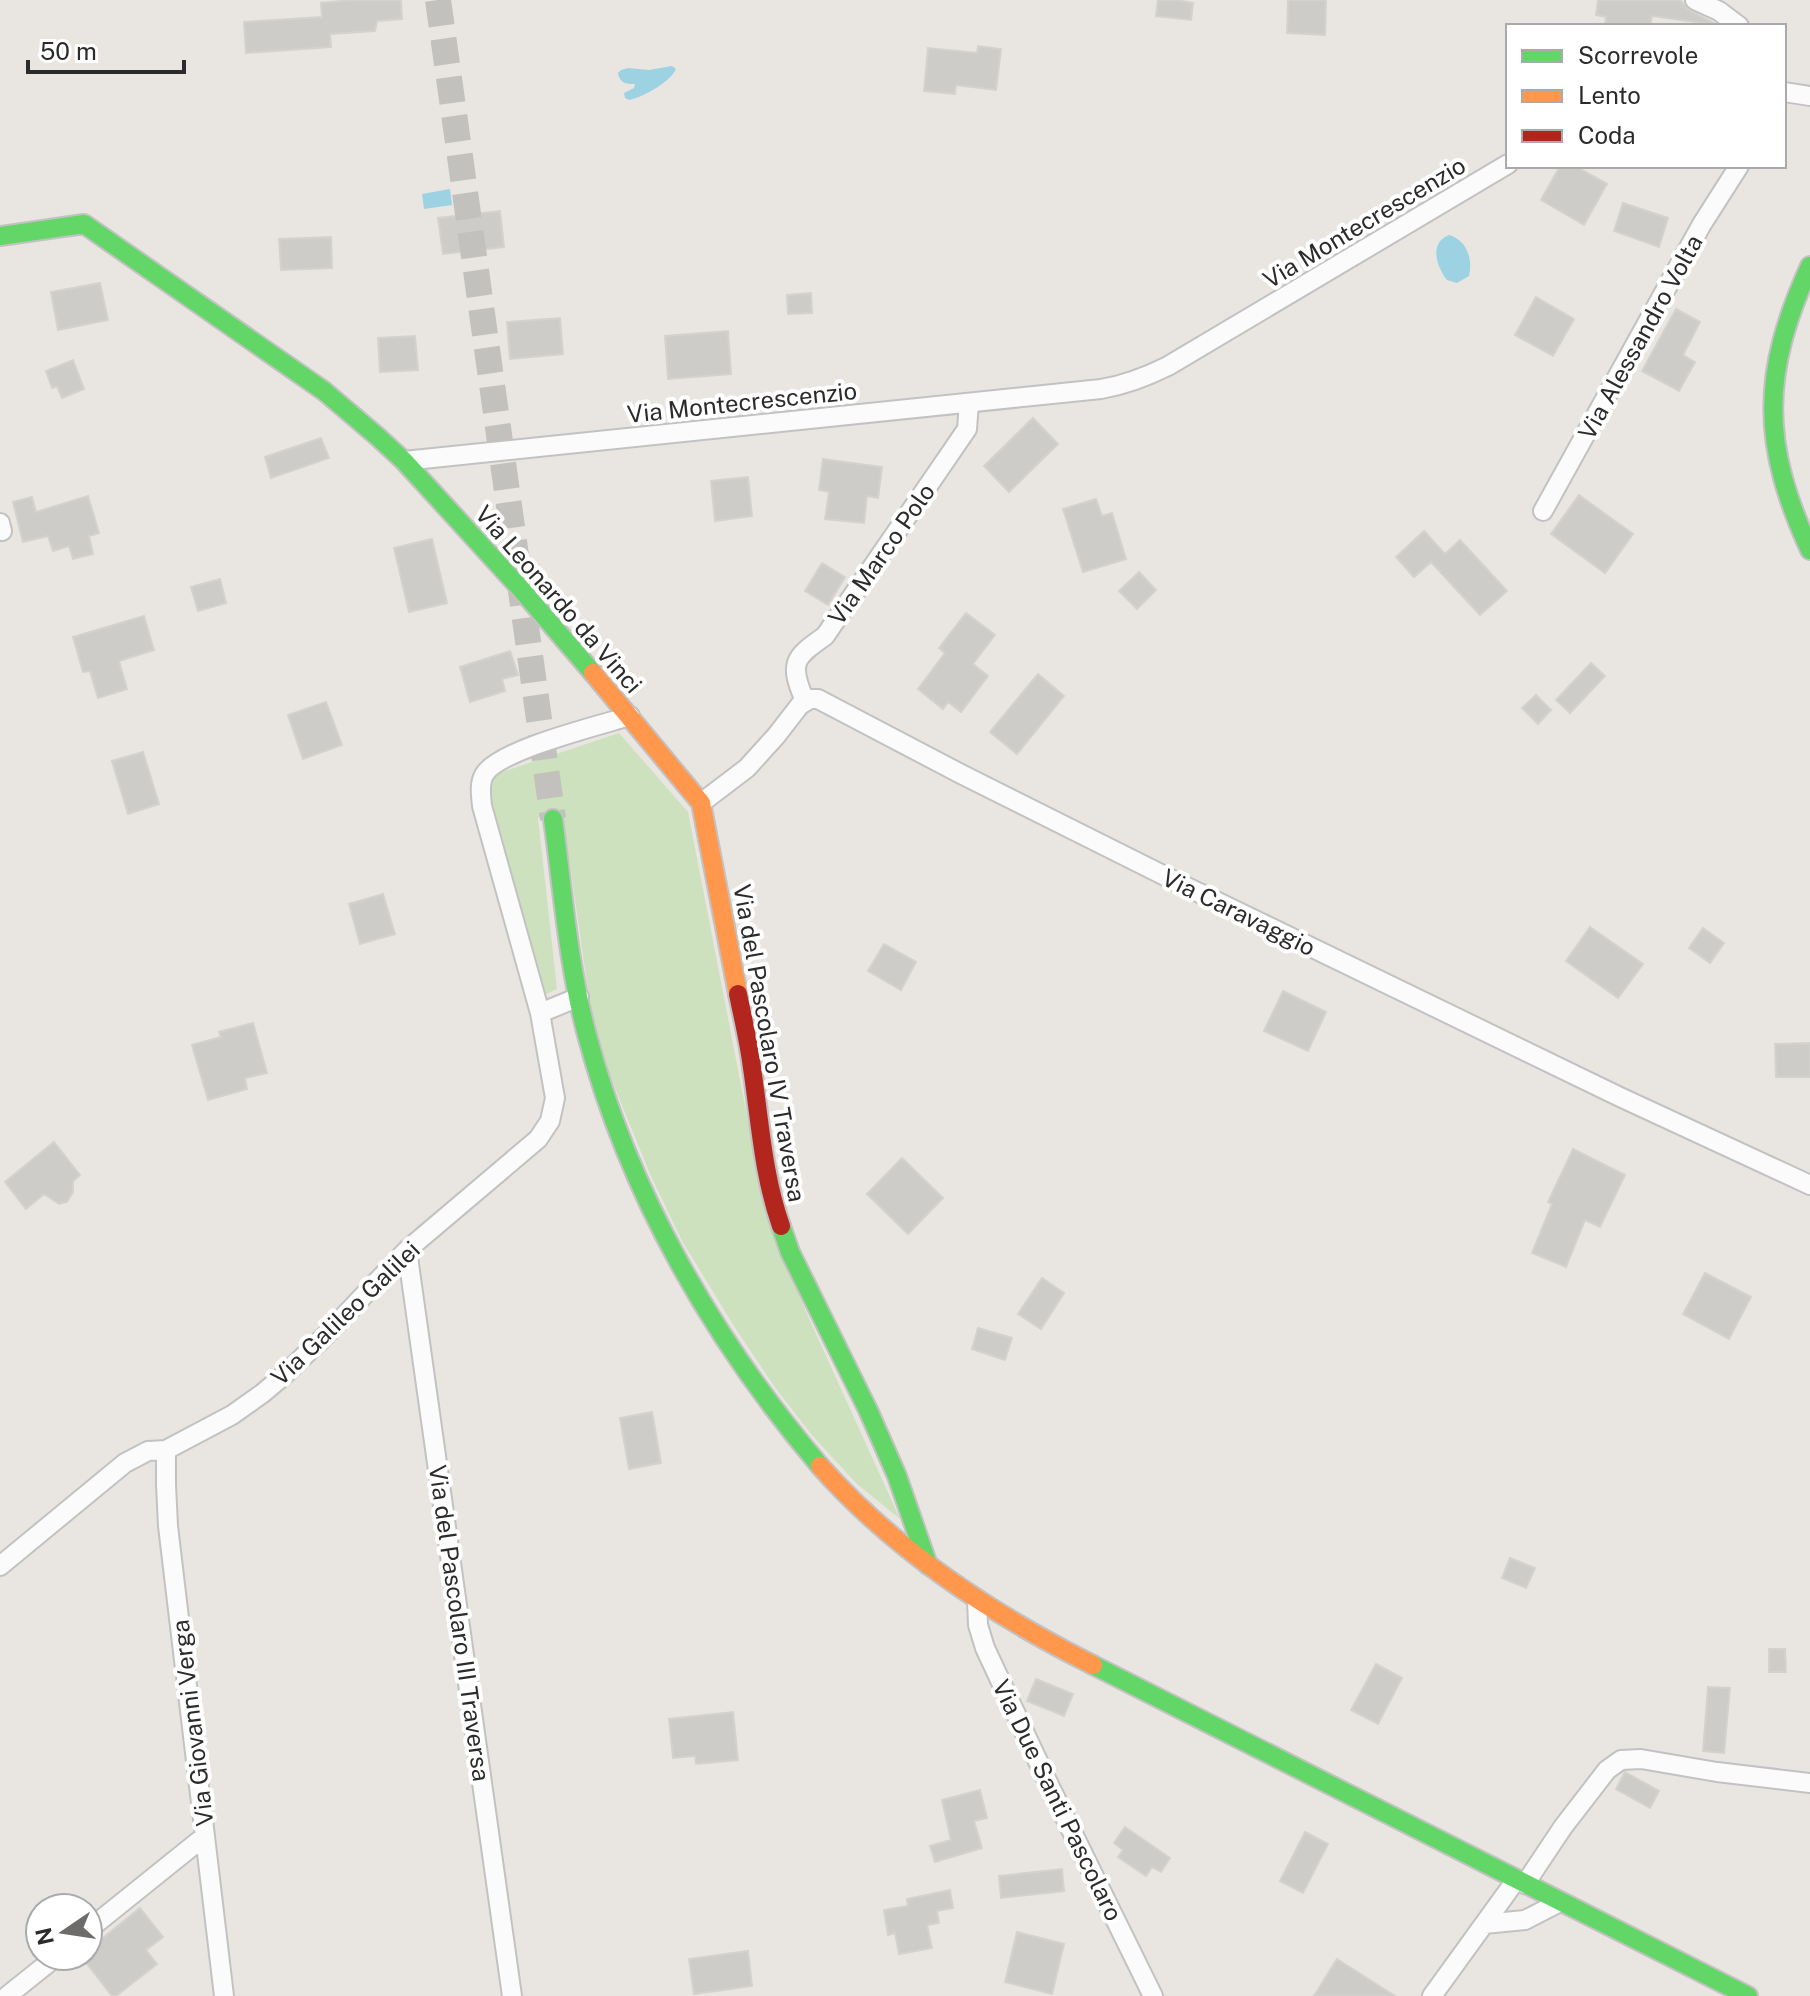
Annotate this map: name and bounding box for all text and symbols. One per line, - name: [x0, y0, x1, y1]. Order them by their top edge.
- scale bar: [28, 24, 184, 74]
- legend: [1506, 24, 1786, 168]
- text: 50 m: [40, 37, 97, 65]
- text: Scorrevole: [1578, 41, 1698, 69]
- text: Lento: [1578, 81, 1641, 109]
- text: Coda: [1578, 121, 1636, 149]
- street label: Via Montecrescenzio: [1258, 151, 1470, 293]
- street label: Via Alessandro Volta: [1572, 230, 1708, 444]
- street label: Via Montecrescenzio: [626, 376, 858, 428]
- street label: Via Marco Polo: [822, 478, 940, 630]
- street label: Via Leonardo da Vinci: [470, 500, 648, 698]
- street label: Via Caravaggio: [1158, 863, 1320, 961]
- street label: Via del Pascolaro IV Traversa: [728, 882, 812, 1204]
- street label: Via Galileo Galilei: [265, 1235, 425, 1391]
- street label: Via del Pascolaro III Traversa: [424, 1463, 496, 1783]
- street label: Via Giovanni Verga: [165, 1618, 219, 1828]
- street label: Via Due Santi Pascolaro: [987, 1675, 1129, 1925]
- north arrow: [24, 1892, 104, 1972]
- text: N: [30, 1925, 59, 1948]

